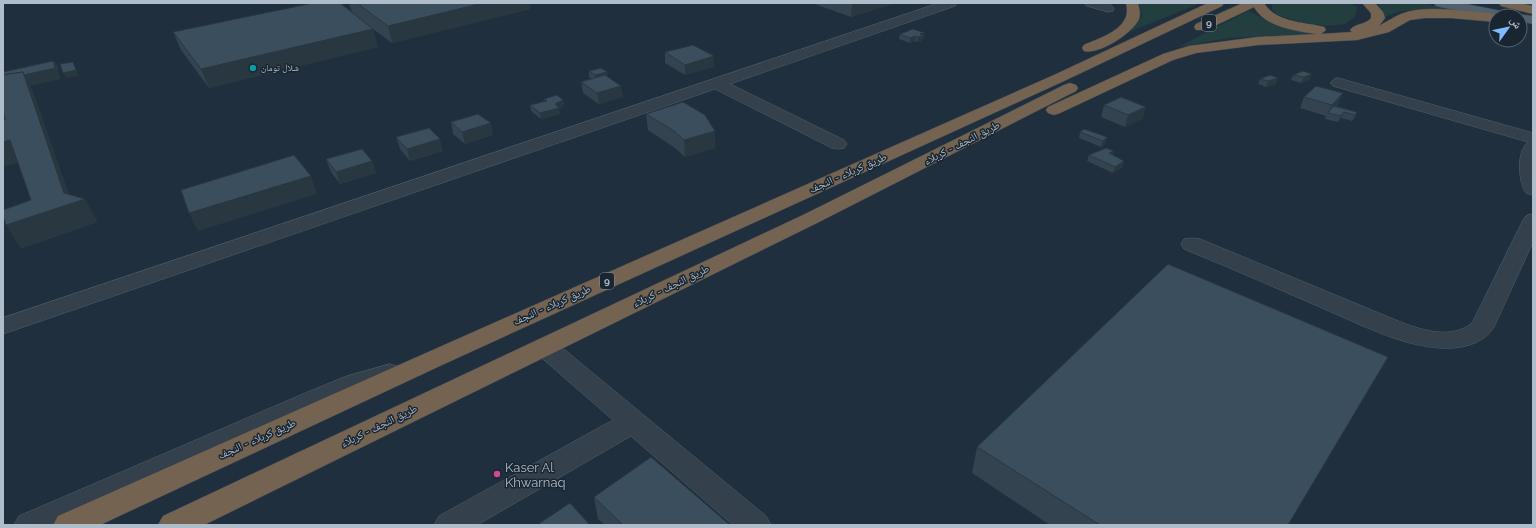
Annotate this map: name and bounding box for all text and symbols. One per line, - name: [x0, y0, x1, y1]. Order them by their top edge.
- north arrow: [1488, 8, 1528, 48]
- text: ش: [1506, 14, 1525, 32]
- road number: 9: [1202, 15, 1216, 31]
- marker: شلال تومان: [248, 63, 258, 73]
- place label: شلال تومان: [261, 63, 299, 73]
- street label: طريق النجف - کربلاء: [922, 118, 1002, 168]
- street label: طريق کربلاء - النجف: [807, 150, 889, 196]
- street label: طريق النجف - کربلاء: [631, 262, 711, 310]
- road number: 9: [600, 273, 614, 289]
- street label: طريق کربلاء - النجف: [511, 282, 593, 328]
- street label: طريق النجف - کربلاء: [339, 402, 419, 450]
- street label: طريق کربلاء - النجف: [216, 416, 298, 462]
- place label: Kaser Al Khwarnaq: [505, 460, 566, 490]
- marker: Kaser Al Khwarnaq: [492, 469, 502, 479]

